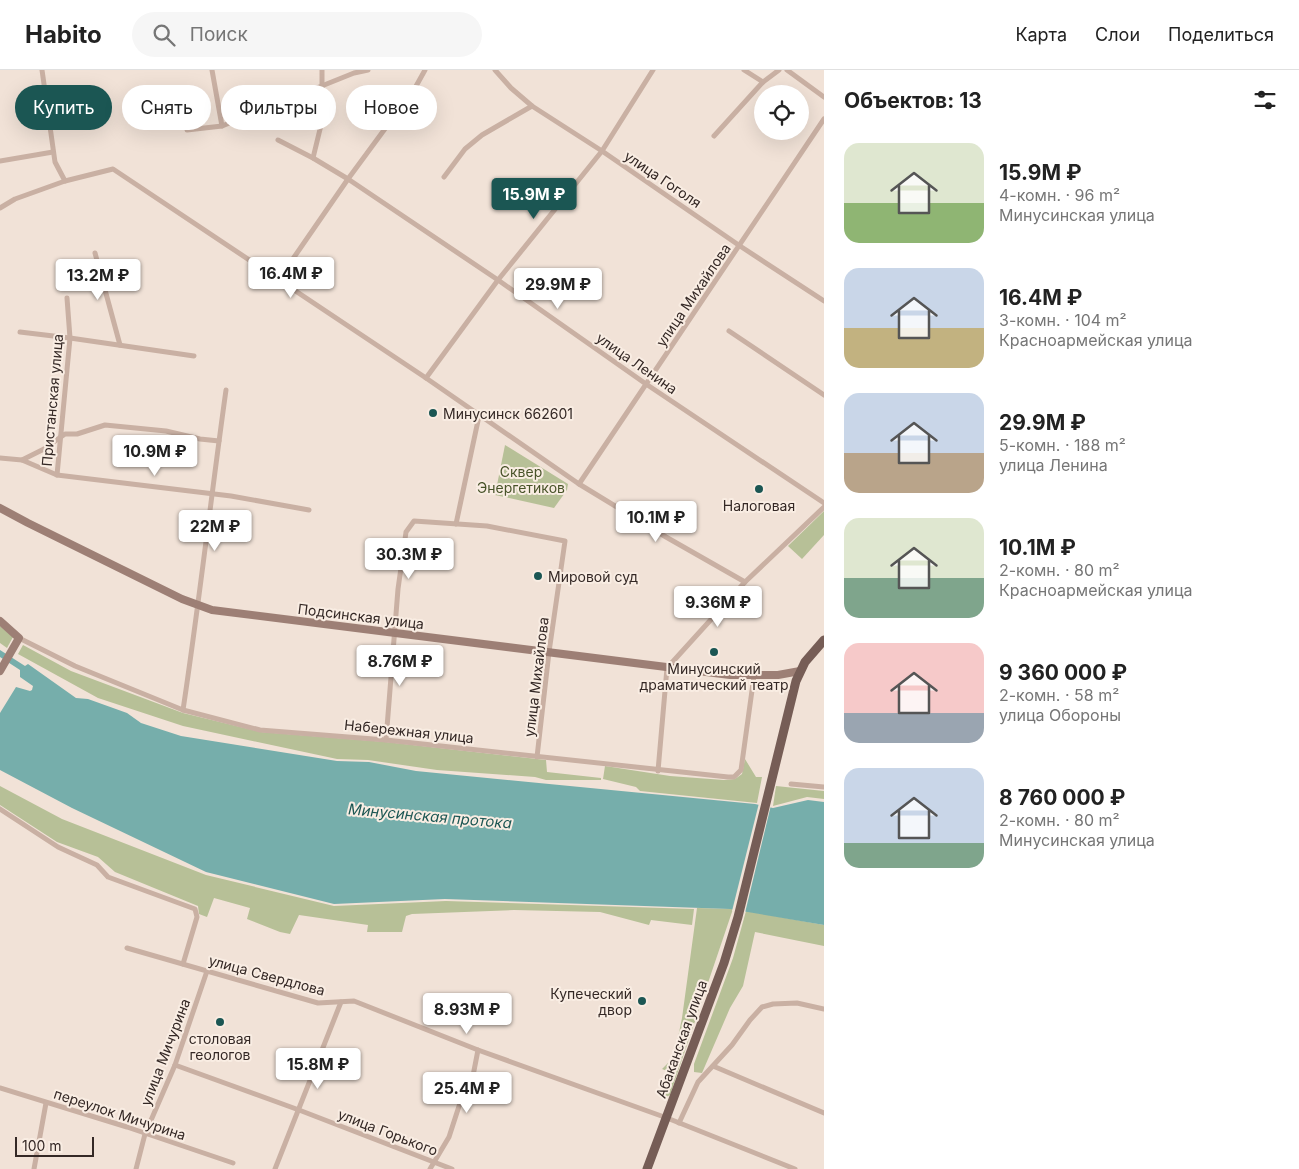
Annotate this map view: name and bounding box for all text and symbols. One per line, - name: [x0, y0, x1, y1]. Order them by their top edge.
- search box: [132, 12, 482, 57]
- text: Habito: [25, 20, 102, 49]
- icon: search: [150, 21, 178, 49]
- text: Поиск: [190, 23, 248, 46]
- text: Карта: [1015, 24, 1067, 45]
- text: Слои: [1095, 24, 1140, 45]
- text: Поделиться: [1168, 24, 1274, 45]
- chip: Купить: [15, 85, 112, 130]
- chip: Снять: [122, 85, 211, 130]
- chip: Фильтры: [221, 85, 336, 130]
- chip: Новое: [346, 85, 437, 130]
- map controls: [754, 85, 809, 140]
- button: locate: [754, 85, 809, 140]
- icon: filters: [1251, 86, 1279, 114]
- text: Объектов: 13: [844, 88, 982, 113]
- street label: улица Гоголя: [621, 147, 705, 211]
- text: 15.9M ₽: [999, 160, 1082, 185]
- icon: home: [884, 163, 944, 223]
- pin: 15.9M ₽: [488, 178, 580, 220]
- text: 15.9M ₽: [503, 184, 565, 204]
- text: 4-комн. · 96 m²: [999, 185, 1120, 205]
- text: Минусинская улица: [999, 205, 1155, 225]
- street label: улица Михайлова: [652, 240, 734, 350]
- pin: 16.4M ₽: [245, 256, 337, 299]
- pin: 13.2M ₽: [52, 258, 144, 301]
- text: 16.4M ₽: [259, 263, 323, 283]
- text: 13.2M ₽: [67, 265, 129, 285]
- pin: 29.9M ₽: [512, 268, 604, 310]
- text: 29.9M ₽: [525, 274, 591, 294]
- text: 16.4M ₽: [999, 285, 1082, 310]
- icon: home: [884, 288, 944, 348]
- text: 3-комн. · 104 m²: [999, 310, 1127, 330]
- street label: улица Ленина: [593, 329, 681, 397]
- text: Красноармейская улица: [999, 330, 1193, 350]
- street label: Пристанская улица: [38, 333, 66, 467]
- place label: Минусинск 662601: [443, 405, 573, 422]
- marker: Минусинск 662601: [427, 407, 439, 419]
- text: 29.9M ₽: [999, 410, 1086, 435]
- icon: home: [884, 413, 944, 473]
- pin: 10.9M ₽: [109, 434, 201, 477]
- text: 5-комн. · 188 m²: [999, 435, 1126, 455]
- text: 10.9M ₽: [123, 441, 187, 461]
- text: улица Ленина: [999, 455, 1108, 475]
- park label: Сквер Энергетиков: [477, 463, 565, 496]
- marker: Налоговая: [753, 483, 765, 495]
- place label: Налоговая: [723, 497, 795, 514]
- pin: 10.1M ₽: [610, 500, 702, 543]
- text: 10.1M ₽: [627, 507, 685, 527]
- pin: 22M ₽: [180, 510, 250, 552]
- text: 22M ₽: [190, 516, 240, 536]
- text: 10.1M ₽: [999, 535, 1076, 560]
- pin: 30.3M ₽: [363, 538, 455, 580]
- icon: home: [884, 538, 944, 598]
- text: 30.3M ₽: [376, 544, 442, 564]
- text: 2-комн. · 80 m²: [999, 560, 1120, 580]
- place label: Мировой суд: [548, 568, 638, 585]
- marker: Мировой суд: [532, 570, 544, 582]
- text: Красноармейская улица: [999, 580, 1193, 600]
- pin: 9.36M ₽: [672, 586, 764, 628]
- text: 9.36M ₽: [685, 592, 751, 612]
- street label: Подсинская улица: [297, 600, 425, 632]
- street label: улица Михайлова: [520, 616, 552, 738]
- pin: 8.76M ₽: [354, 644, 446, 687]
- marker: Минусинский драматический театр: [708, 646, 720, 658]
- text: 8.76M ₽: [367, 651, 433, 671]
- place label: Минусинский драматический театр: [639, 660, 789, 693]
- text: 9 360 000 ₽: [999, 660, 1127, 685]
- icon: home: [884, 663, 944, 723]
- text: 2-комн. · 58 m²: [999, 685, 1119, 705]
- text: улица Обороны: [999, 705, 1121, 725]
- street label: Набережная улица: [343, 716, 475, 746]
- text: 8 760 000 ₽: [999, 785, 1125, 810]
- icon: home: [884, 788, 944, 848]
- water label: Минусинская протока: [347, 799, 513, 833]
- text: 2-комн. · 80 m²: [999, 810, 1120, 830]
- text: Минусинская улица: [999, 830, 1155, 850]
- street label: улица Свердлова: [207, 951, 327, 999]
- street label: Абаканская улица: [652, 978, 710, 1100]
- place label: Купеческий двор: [550, 985, 632, 1018]
- pin: 8.93M ₽: [421, 992, 513, 1035]
- marker: Купеческий двор: [636, 995, 648, 1007]
- street label: улица Мичурина: [137, 996, 193, 1108]
- text: 8.93M ₽: [434, 999, 500, 1019]
- marker: столовая геологов: [214, 1016, 226, 1028]
- place label: столовая геологов: [189, 1030, 251, 1063]
- pin: 15.8M ₽: [272, 1048, 364, 1090]
- text: 15.8M ₽: [287, 1054, 349, 1074]
- pin: 25.4M ₽: [421, 1072, 513, 1114]
- text: 25.4M ₽: [434, 1078, 500, 1098]
- street label: переулок Мичурина: [52, 1085, 188, 1143]
- street label: улица Горького: [336, 1105, 440, 1159]
- scale bar: [15, 1134, 94, 1157]
- text: 100 m: [22, 1137, 62, 1154]

